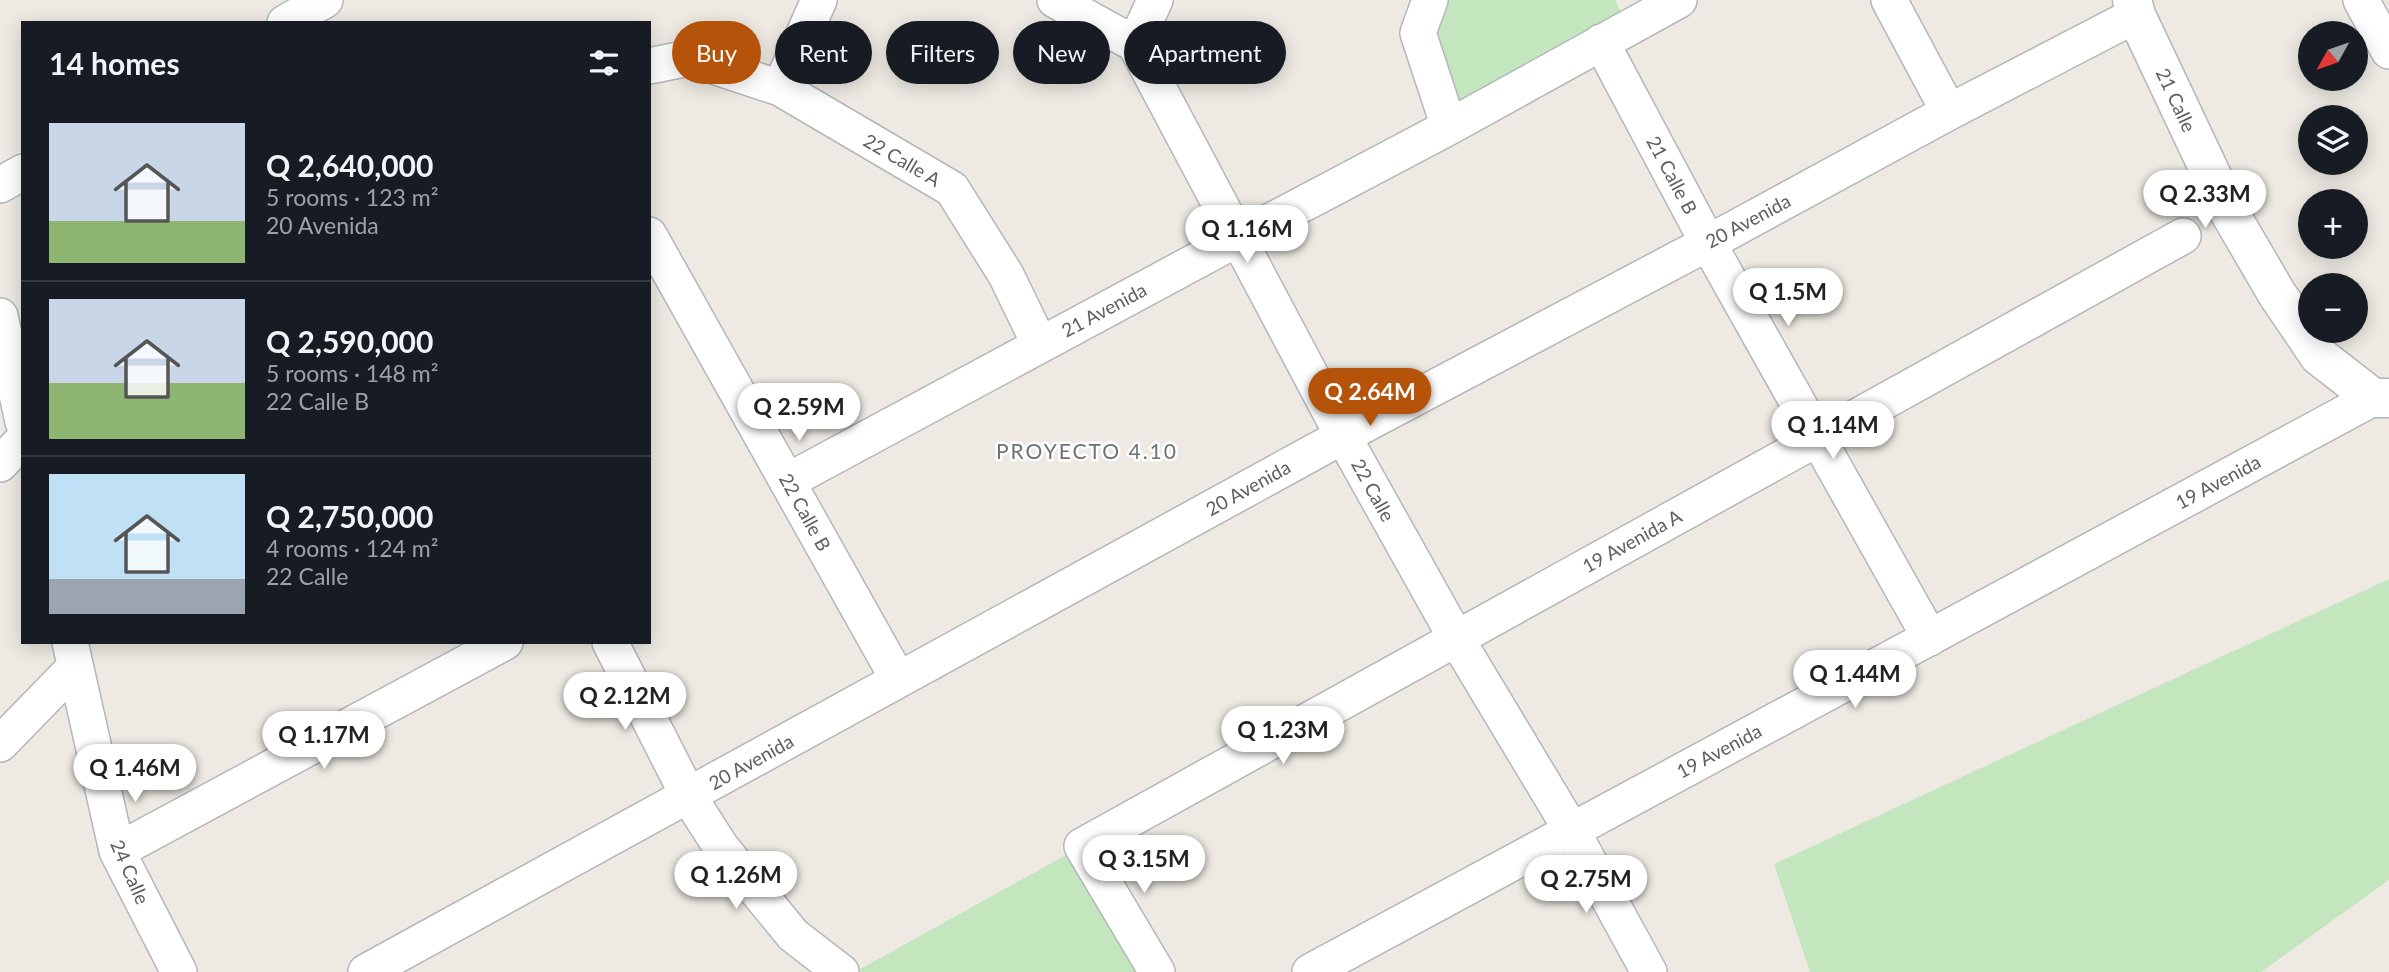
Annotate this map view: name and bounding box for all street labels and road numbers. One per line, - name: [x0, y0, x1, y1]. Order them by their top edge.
- street label: 21 Calle: [2152, 64, 2201, 135]
- street label: 22 Calle A: [860, 128, 945, 191]
- street label: 21 Calle B: [1642, 132, 1703, 218]
- street label: 20 Avenida: [1701, 189, 1794, 253]
- street label: 21 Avenida: [1057, 278, 1150, 342]
- street label: 19 Avenida: [2171, 450, 2264, 514]
- street label: 22 Calle: [1347, 454, 1400, 525]
- street label: 20 Avenida: [1201, 455, 1294, 520]
- street label: 22 Calle B: [775, 469, 836, 555]
- street label: 19 Avenida A: [1578, 504, 1686, 577]
- street label: 19 Avenida: [1672, 719, 1765, 783]
- street label: 20 Avenida: [704, 729, 797, 794]
- street label: 24 Calle: [106, 836, 155, 908]

